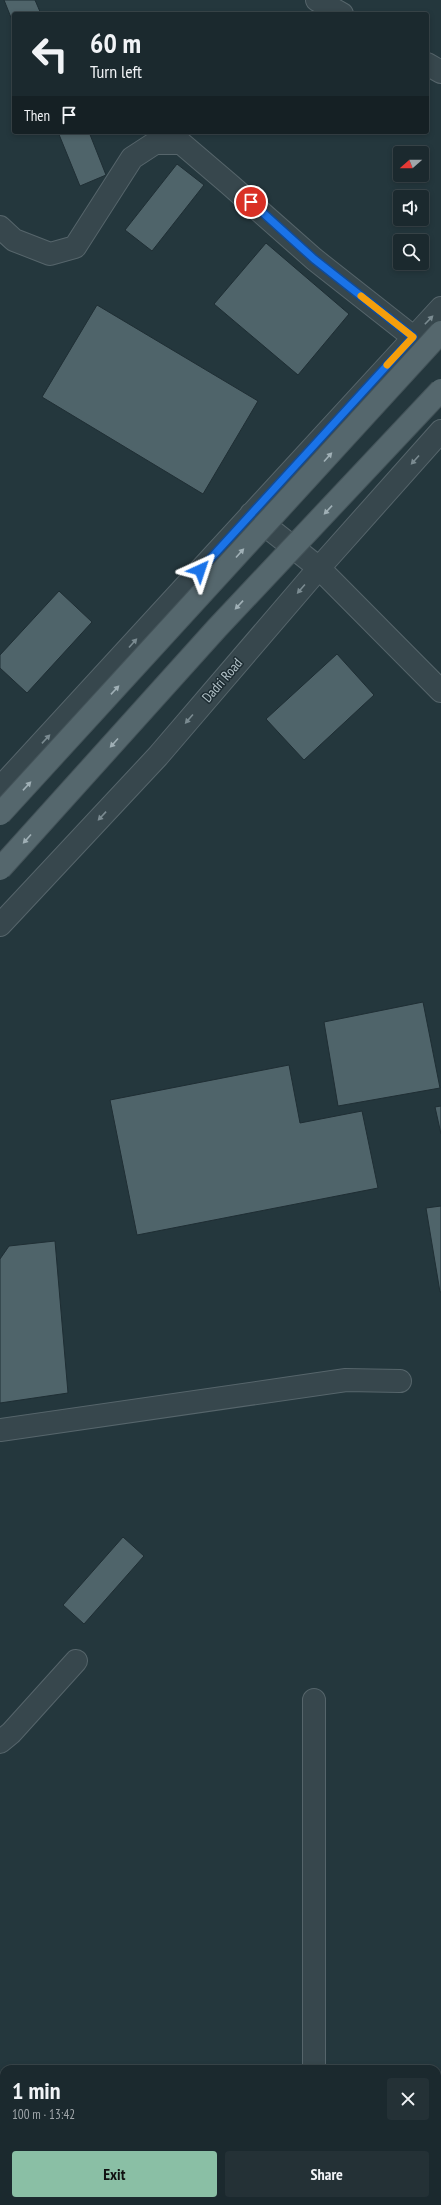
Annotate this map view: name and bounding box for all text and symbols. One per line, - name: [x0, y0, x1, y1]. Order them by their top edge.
- text: 60 m: [90, 24, 141, 61]
- icon: left: [24, 28, 76, 80]
- text: Turn left: [90, 60, 142, 83]
- icon: arrive: [58, 104, 80, 126]
- text: Then: [24, 106, 50, 125]
- north arrow: [393, 146, 429, 182]
- map controls: [393, 146, 429, 270]
- pin: [234, 185, 268, 219]
- button: sound: [393, 190, 429, 226]
- icon: arrive: [240, 191, 262, 213]
- button: search: [393, 234, 429, 270]
- one-way arrow: [424, 315, 434, 325]
- one-way arrow: [323, 451, 332, 462]
- one-way arrow: [411, 456, 420, 465]
- one-way arrow: [323, 505, 333, 515]
- one-way arrow: [236, 548, 245, 558]
- position arrow: [179, 549, 221, 591]
- one-way arrow: [296, 584, 305, 594]
- one-way arrow: [234, 600, 244, 610]
- one-way arrow: [129, 638, 138, 648]
- street label: Dadri Road: [198, 654, 246, 706]
- one-way arrow: [110, 685, 120, 695]
- one-way arrow: [184, 714, 193, 725]
- one-way arrow: [41, 734, 50, 744]
- one-way arrow: [110, 738, 119, 747]
- one-way arrow: [22, 780, 31, 791]
- one-way arrow: [97, 811, 106, 821]
- one-way arrow: [22, 834, 31, 844]
- text: 1 min: [12, 2075, 60, 2106]
- button: close: [387, 2078, 429, 2120]
- text: 100 m · 13:42: [12, 2106, 75, 2123]
- button: Exit: [12, 2151, 217, 2197]
- button: Share: [225, 2151, 429, 2197]

